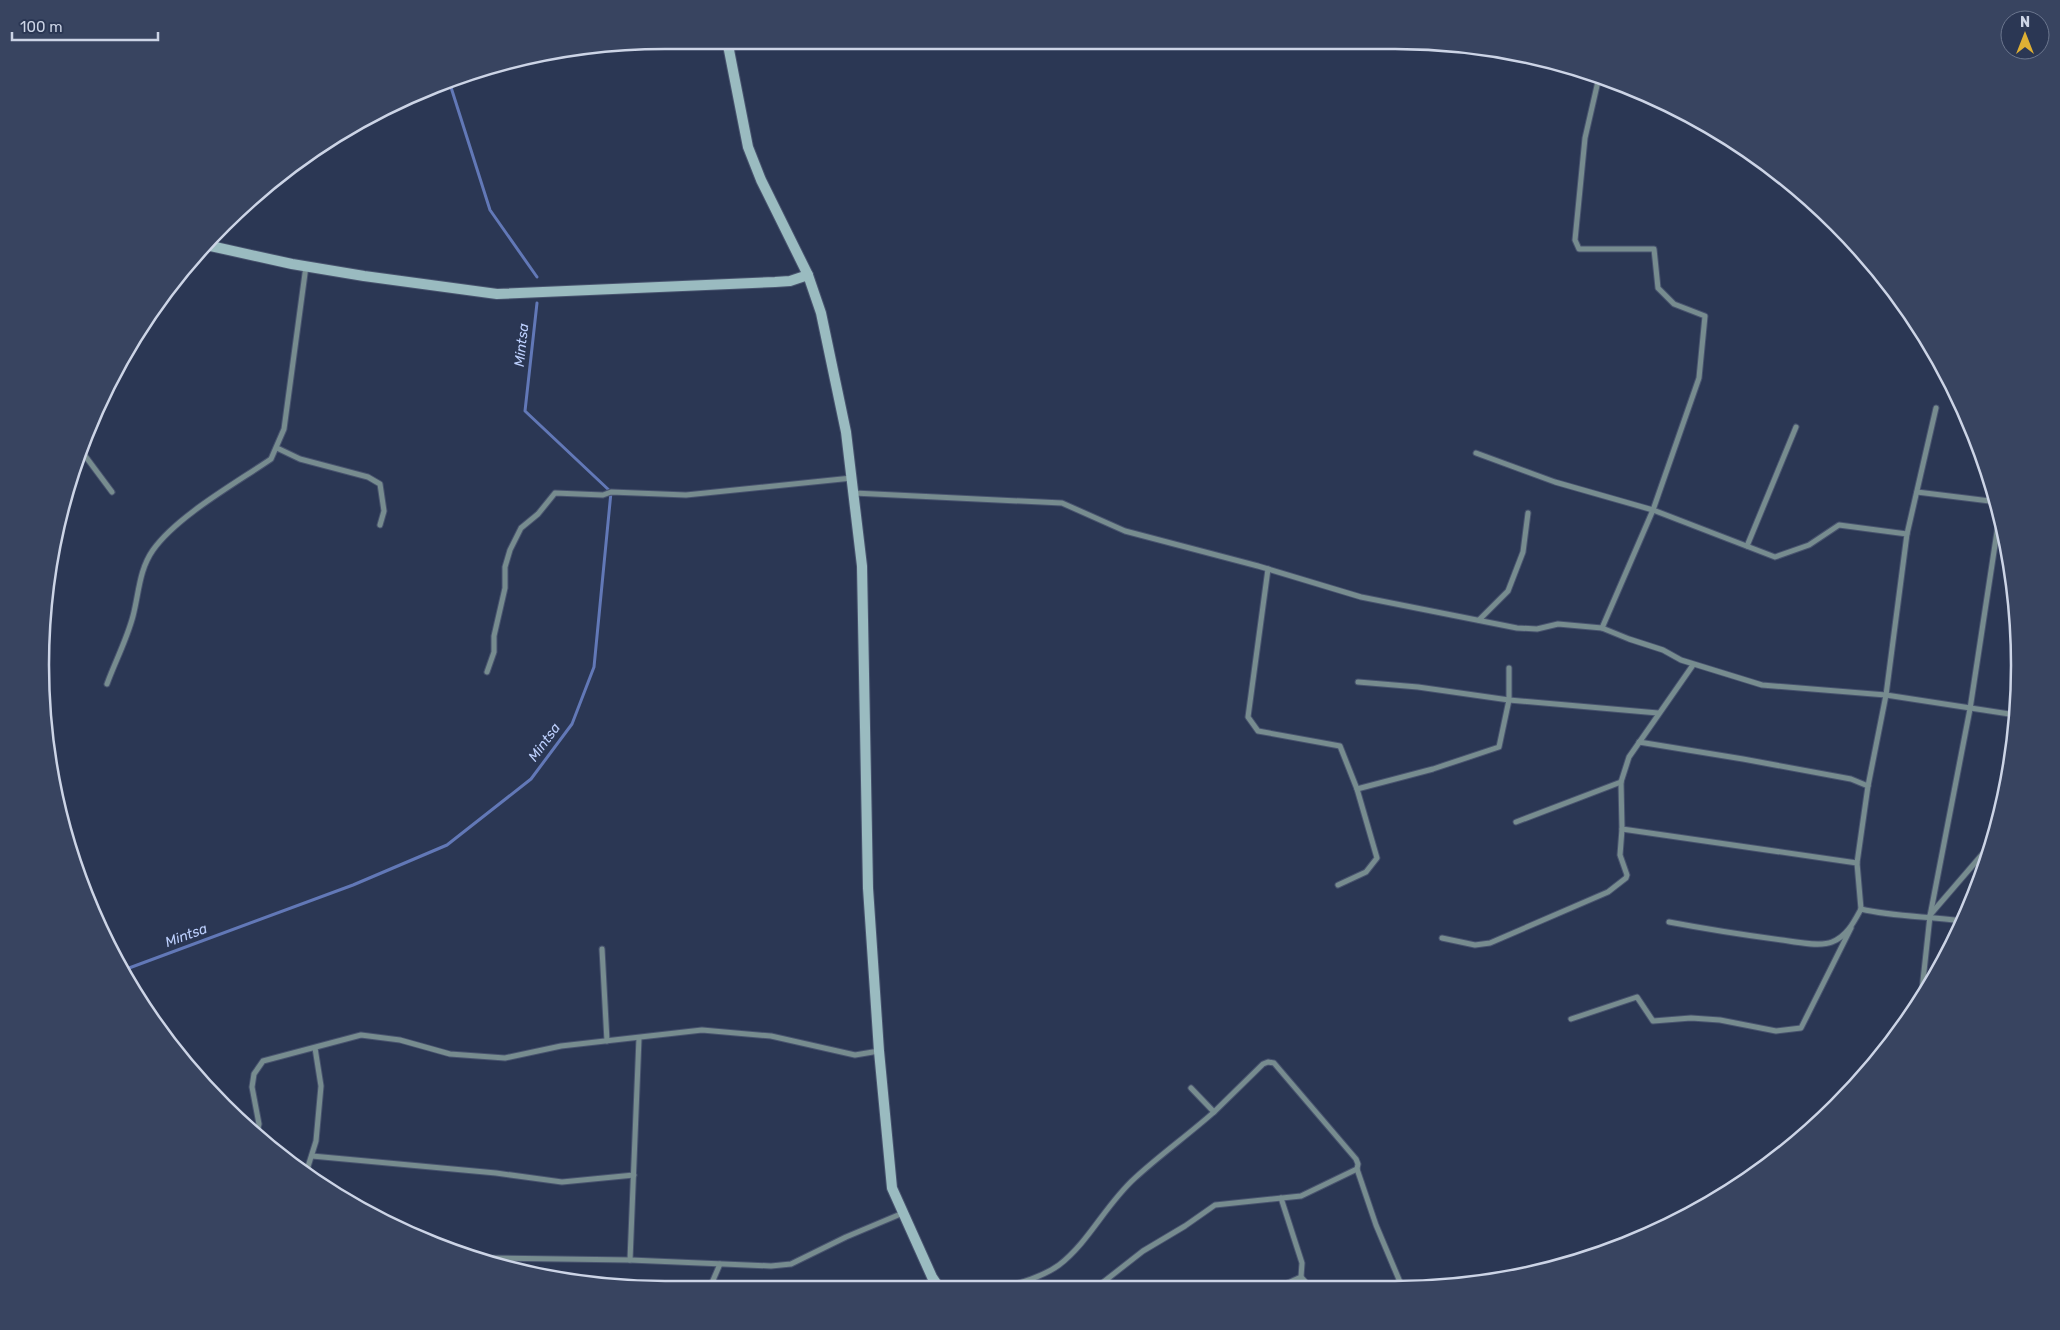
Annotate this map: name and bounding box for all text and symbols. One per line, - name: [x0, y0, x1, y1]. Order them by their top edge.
- scale bar: [12, 10, 159, 42]
- north arrow: [2000, 10, 2050, 60]
- text: N: [2020, 14, 2030, 31]
- text: 100 m: [20, 18, 62, 36]
- water label: Mintsa: [511, 322, 532, 368]
- water label: Mintsa: [525, 720, 564, 765]
- water label: Mintsa: [163, 920, 210, 951]

